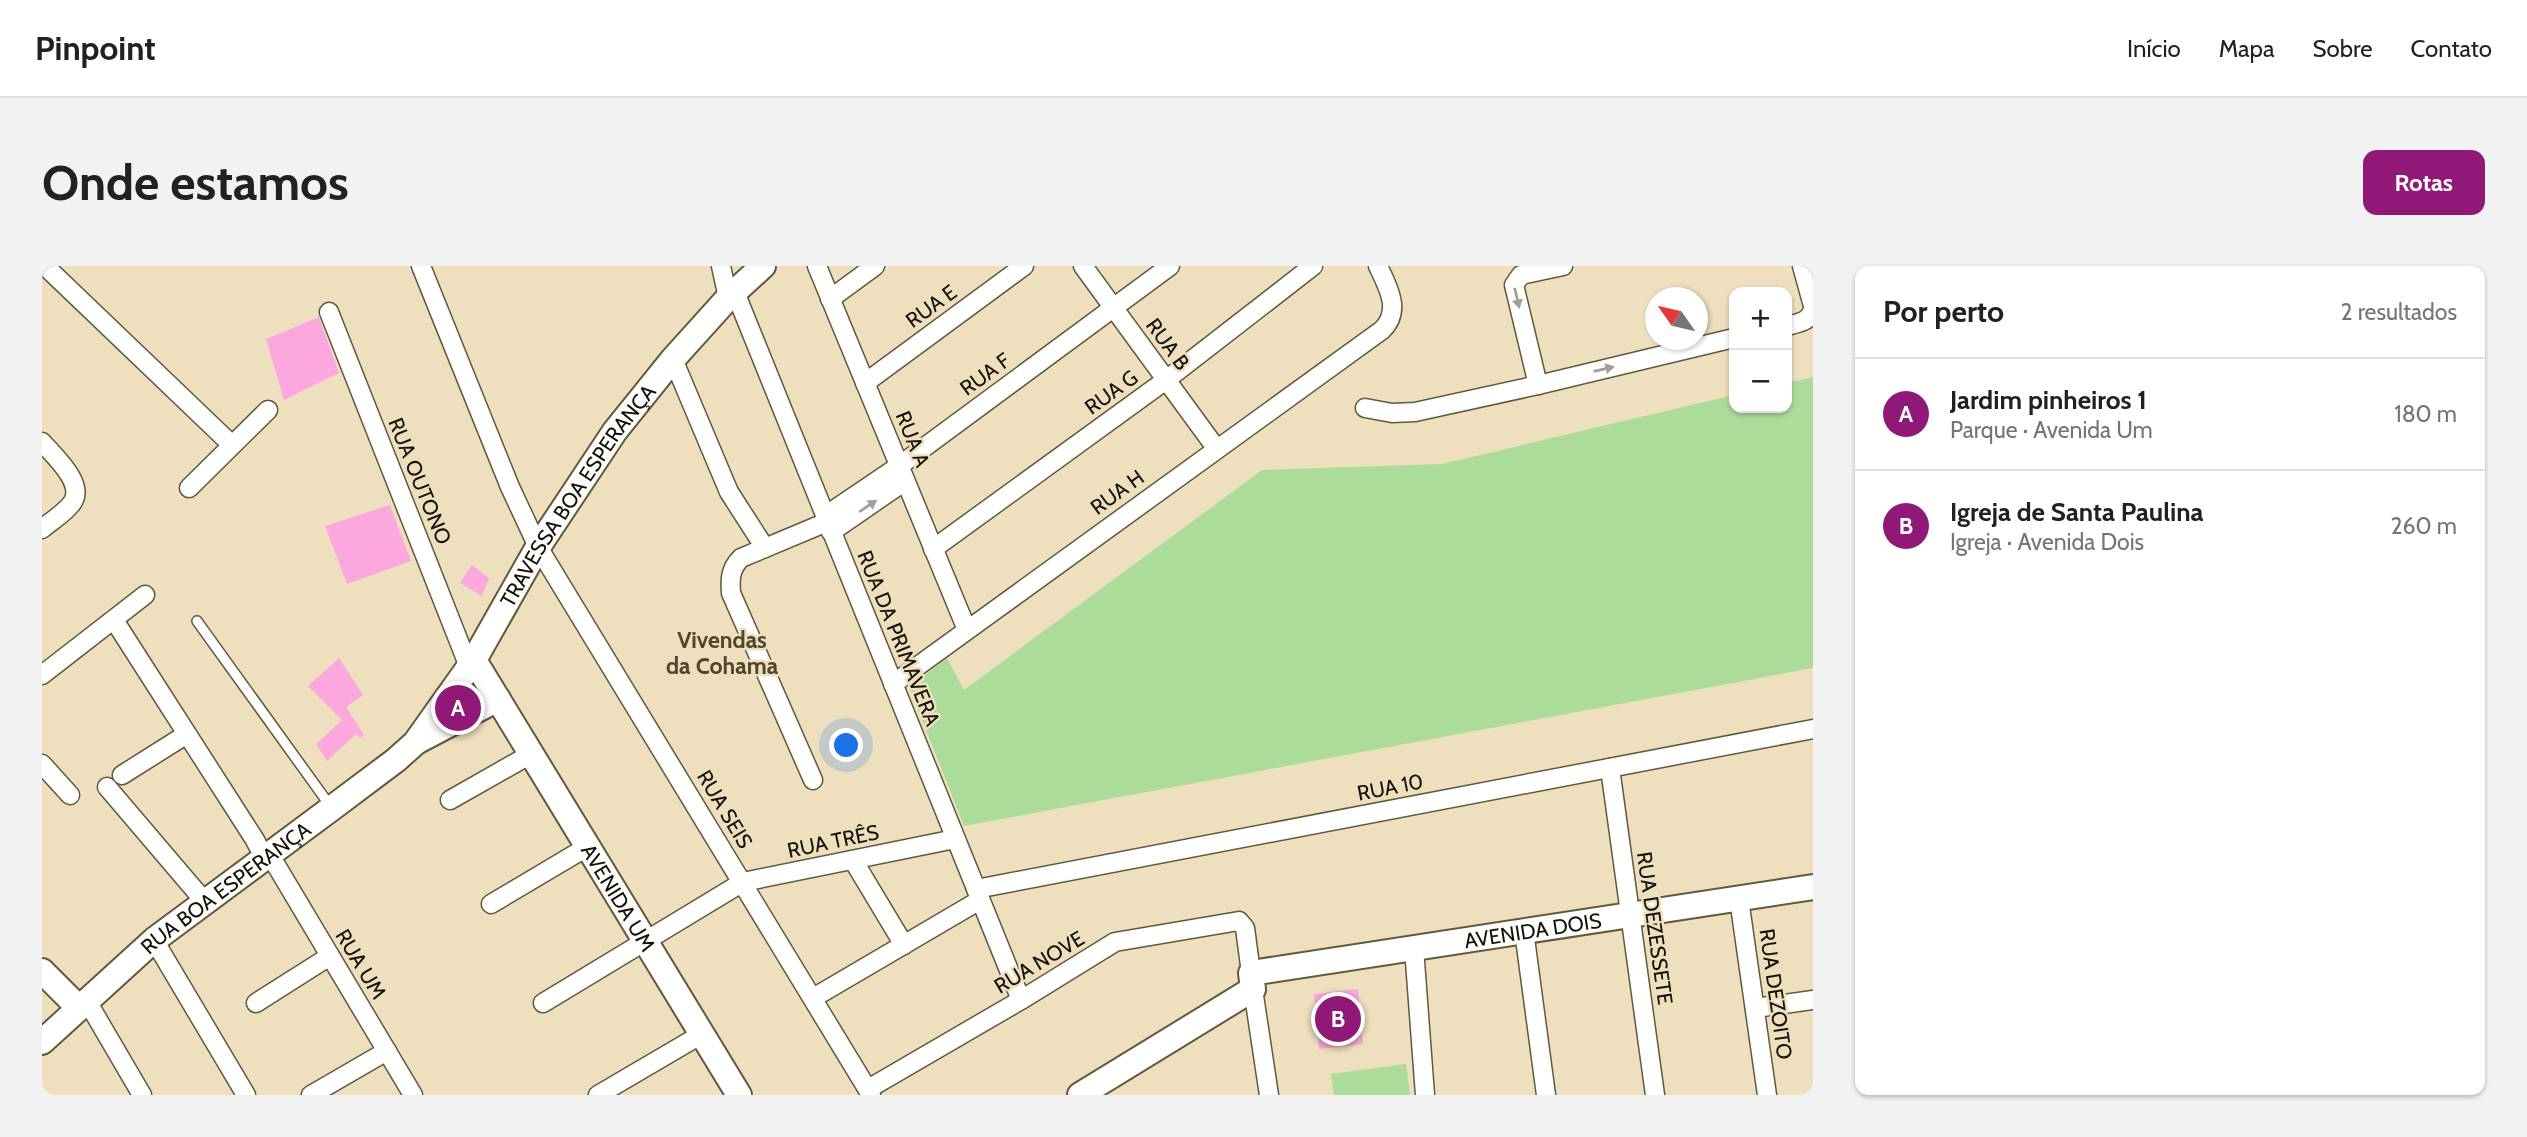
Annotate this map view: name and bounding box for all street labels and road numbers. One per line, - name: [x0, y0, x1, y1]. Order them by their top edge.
- street label: RUA E: [901, 279, 961, 333]
- street label: RUA B: [1141, 313, 1195, 375]
- street label: RUA F: [955, 347, 1015, 401]
- street label: RUA G: [1080, 364, 1142, 420]
- street label: TRAVESSA BOA ESPERANÇA: [494, 379, 660, 611]
- street label: RUA A: [891, 407, 935, 471]
- street label: RUA OUTONO: [383, 414, 457, 548]
- street label: RUA H: [1085, 464, 1149, 520]
- street label: RUA DA PRIMAVERA: [852, 547, 946, 729]
- street label: RUA SEIS: [692, 765, 758, 853]
- street label: RUA 10: [1355, 768, 1425, 806]
- street label: RUA BOA ESPERANÇA: [135, 816, 315, 959]
- street label: RUA TRÊS: [785, 819, 881, 863]
- street label: AVENIDA UM: [576, 839, 661, 956]
- street label: RUA DEZESSETE: [1632, 850, 1678, 1006]
- street label: AVENIDA DOIS: [1462, 907, 1603, 953]
- street label: RUA UM: [330, 924, 392, 1004]
- street label: RUA NOVE: [990, 925, 1088, 999]
- street label: RUA DEZOITO: [1754, 927, 1798, 1061]

